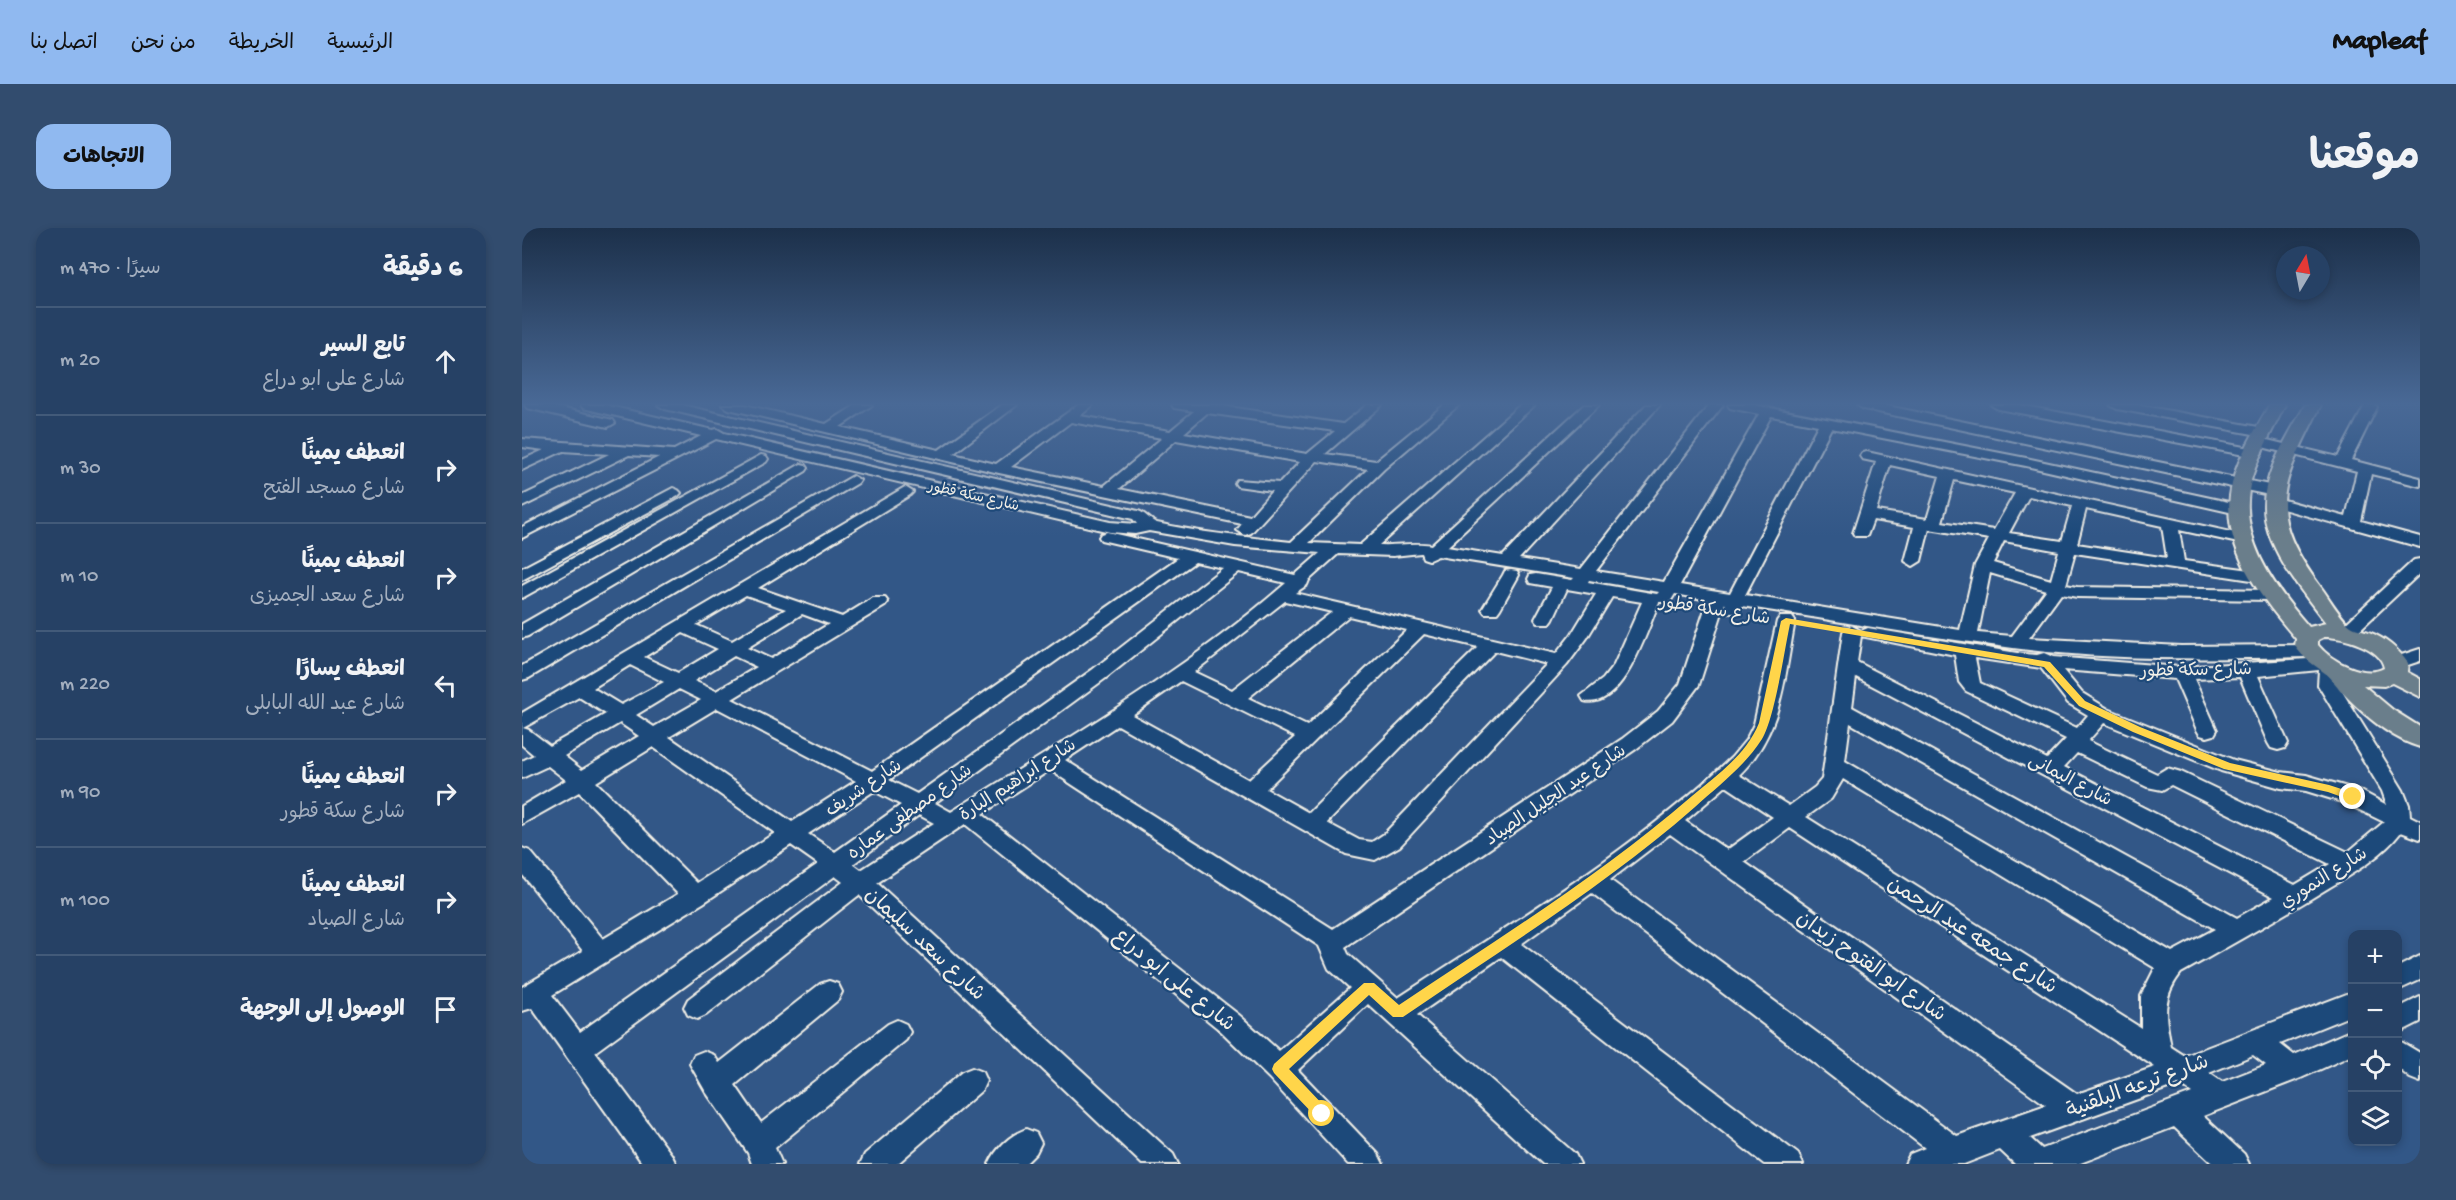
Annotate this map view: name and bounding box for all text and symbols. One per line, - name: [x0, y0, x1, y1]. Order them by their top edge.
- text: Mapleaf: [2333, 26, 2426, 59]
- text: اتصل بنا: [30, 32, 98, 57]
- text: من نحن: [131, 32, 196, 57]
- text: الخريطة: [229, 32, 294, 57]
- text: الرئيسية: [327, 32, 393, 57]
- button: الاتجاهات: [36, 124, 171, 189]
- text: موقعنا: [2309, 136, 2420, 185]
- north arrow: [2276, 246, 2330, 300]
- text: 6 دقيقة: [383, 255, 462, 286]
- text: سيرًا · 470 m: [60, 258, 161, 281]
- text: تابع السير: [321, 334, 405, 360]
- icon: ahead: [429, 345, 462, 378]
- text: 20 m: [60, 350, 100, 373]
- text: شارع على ابو دراع: [262, 370, 405, 393]
- text: انعطف يمينًا: [302, 442, 405, 468]
- icon: right: [429, 453, 462, 486]
- text: 30 m: [60, 458, 101, 481]
- street label: شارع سكة قطور: [925, 477, 1021, 516]
- text: شارع مسجد الفتح: [263, 478, 405, 501]
- text: انعطف يمينًا: [302, 550, 405, 576]
- icon: right: [429, 561, 462, 594]
- text: 10 m: [60, 566, 98, 589]
- text: شارع سعد الجميزى: [250, 586, 405, 609]
- street label: شارع سكة قطور: [1656, 592, 1771, 631]
- text: انعطف يسارًا: [296, 658, 405, 684]
- street label: شارع سكة قطور: [2138, 660, 2252, 683]
- icon: left: [429, 669, 462, 702]
- text: 220 m: [60, 674, 110, 697]
- text: شارع عبد الله البابلى: [245, 694, 405, 717]
- street label: شارع ابراهيم البارة: [956, 735, 1081, 828]
- street label: شارع عبد الجليل الصياد: [1482, 741, 1631, 851]
- street label: شارع اليمانى: [2025, 750, 2115, 812]
- street label: شارع شريف: [822, 756, 907, 822]
- street label: شارع مصطفى عماره: [844, 761, 977, 865]
- text: انعطف يمينًا: [302, 766, 405, 792]
- icon: right: [429, 777, 462, 810]
- text: 90 m: [60, 782, 100, 805]
- route end: [2339, 783, 2365, 809]
- text: شارع سكة قطور: [281, 802, 405, 825]
- street label: شارع النموري: [2277, 844, 2372, 914]
- street label: شارع جمعه عبد الرحمن: [1881, 873, 2061, 1001]
- text: انعطف يمينًا: [302, 874, 405, 900]
- street label: شارع سعد سليمان: [858, 883, 989, 1008]
- icon: right: [429, 885, 462, 918]
- text: 100 m: [60, 890, 110, 913]
- street label: شارع ابو الفتوح زيدان: [1790, 907, 1950, 1029]
- text: شارع الصياد: [308, 910, 405, 933]
- street label: شارع على ابو دراع: [1107, 925, 1239, 1039]
- map controls: [2348, 930, 2402, 1146]
- button: +: [2348, 930, 2402, 984]
- button: −: [2348, 984, 2402, 1038]
- icon: arrive: [429, 993, 462, 1026]
- text: الوصول إلى الوجهة: [240, 998, 405, 1024]
- button: locate: [2348, 1038, 2402, 1092]
- street label: شارع ترعه البلقنية: [2064, 1051, 2213, 1126]
- button: layers: [2348, 1092, 2402, 1146]
- route start: [1308, 1100, 1334, 1126]

